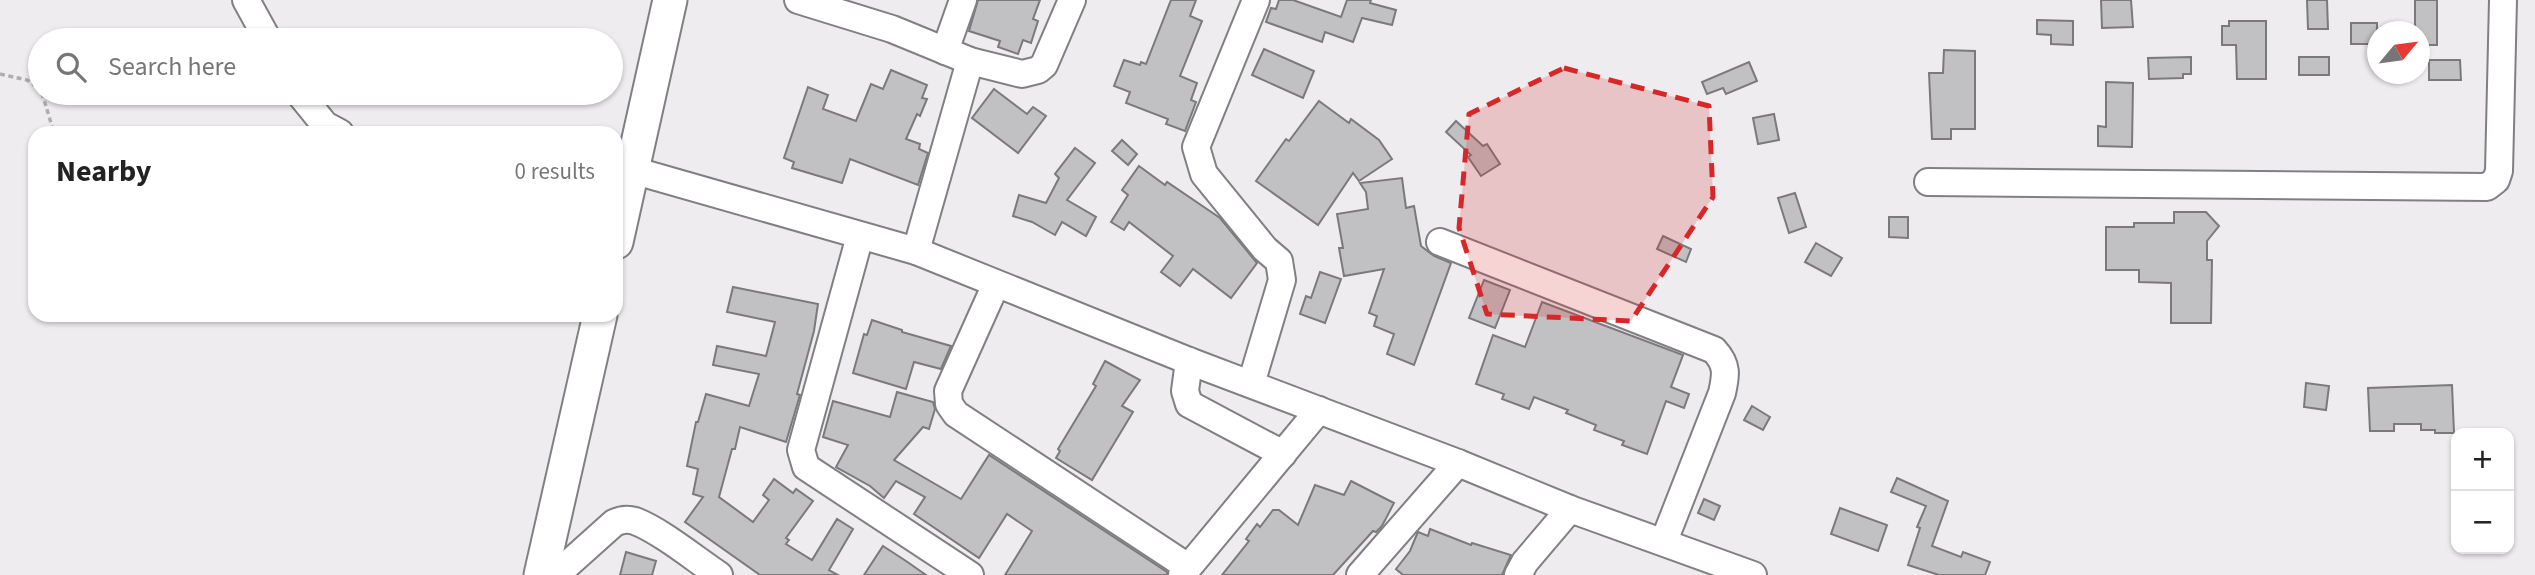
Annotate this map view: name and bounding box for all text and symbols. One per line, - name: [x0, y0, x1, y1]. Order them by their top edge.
- north arrow: [2367, 21, 2430, 84]
- search box: [28, 28, 623, 105]
- icon: search: [52, 48, 90, 86]
- text: Search here: [108, 48, 236, 85]
- text: Nearby: [56, 150, 151, 193]
- text: 0 results: [515, 155, 595, 188]
- map controls: [2451, 428, 2514, 554]
- button: +: [2451, 428, 2514, 491]
- button: −: [2451, 491, 2514, 554]

